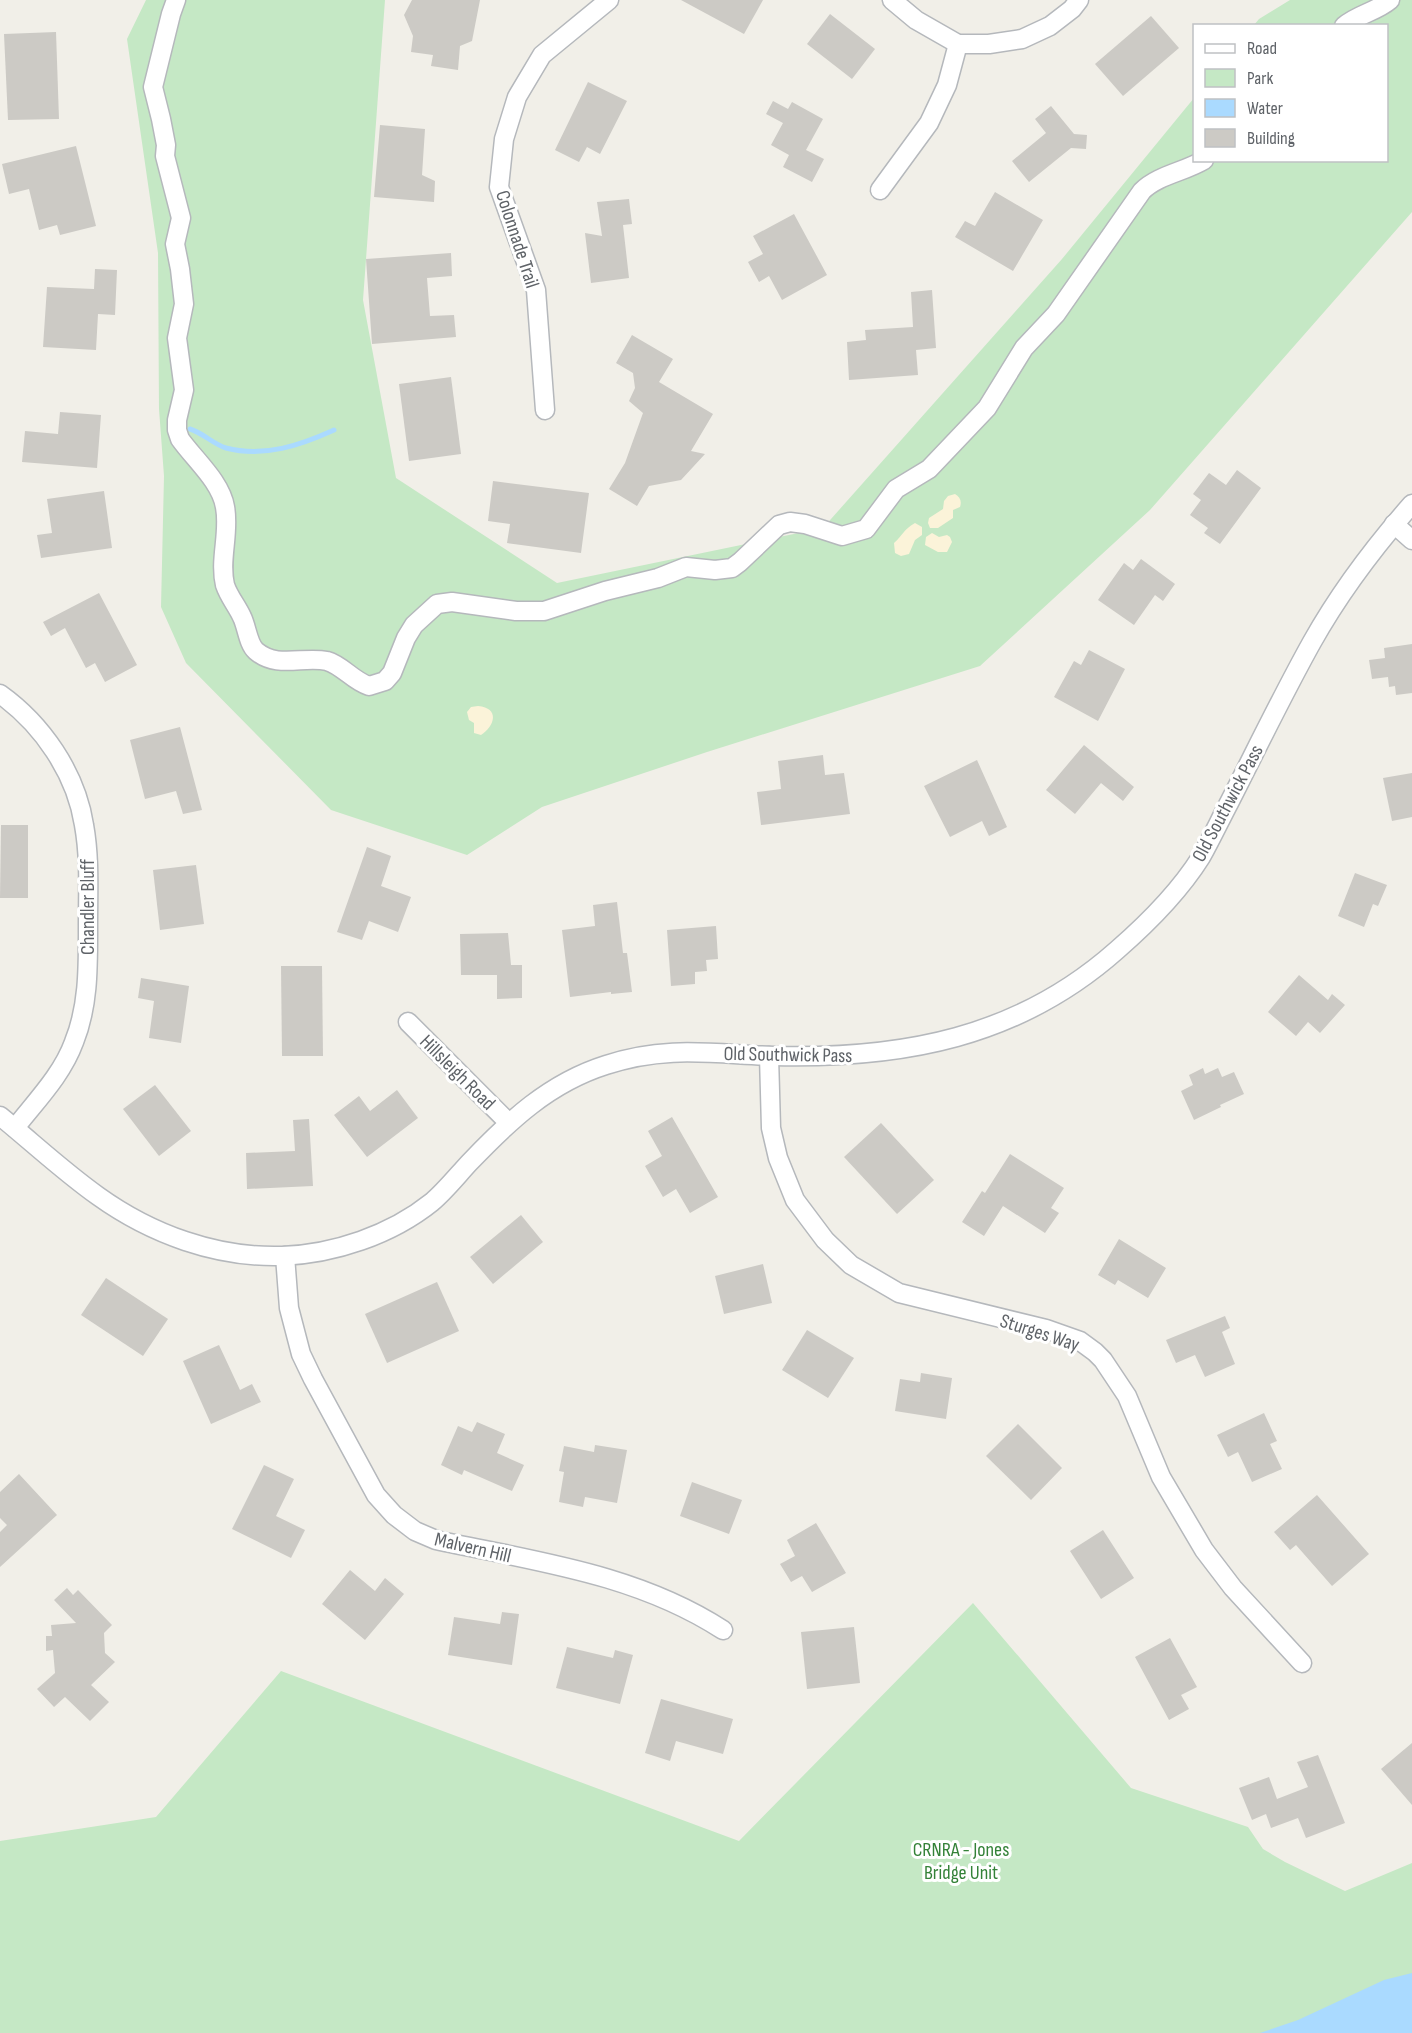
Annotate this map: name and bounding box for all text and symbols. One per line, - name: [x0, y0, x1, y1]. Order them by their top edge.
- legend: [1193, 24, 1388, 162]
- text: Road: [1247, 38, 1277, 59]
- text: Park: [1247, 68, 1273, 89]
- text: Water: [1247, 98, 1283, 119]
- text: Building: [1247, 128, 1295, 149]
- street label: Colonnade Trail: [490, 187, 544, 291]
- street label: Old Southwick Pass: [1187, 741, 1269, 866]
- street label: Chandler Bluff: [76, 858, 100, 955]
- street label: Hillsleigh Road: [415, 1030, 500, 1115]
- street label: Old Southwick Pass: [723, 1042, 853, 1068]
- street label: Sturges Way: [997, 1309, 1083, 1357]
- street label: Malvern Hill: [432, 1528, 513, 1568]
- park label: CRNRA - Jones Bridge Unit: [913, 1838, 1009, 1885]

